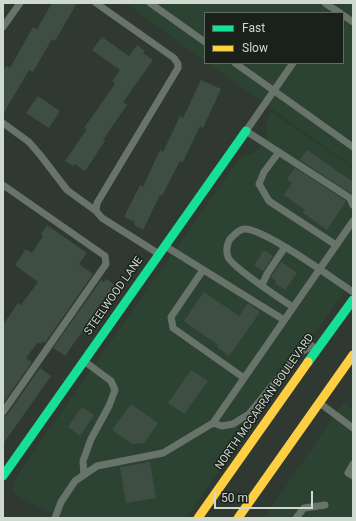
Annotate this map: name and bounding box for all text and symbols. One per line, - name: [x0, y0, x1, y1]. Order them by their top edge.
- legend: [204, 12, 344, 64]
- text: Fast: [242, 21, 265, 35]
- text: Slow: [242, 41, 268, 55]
- street label: STEELWOOD LANE: [82, 254, 146, 338]
- street label: NORTH MCCARRAN BOULEVARD: [213, 332, 317, 472]
- scale bar: [216, 483, 315, 509]
- text: 50 m: [221, 491, 248, 505]

